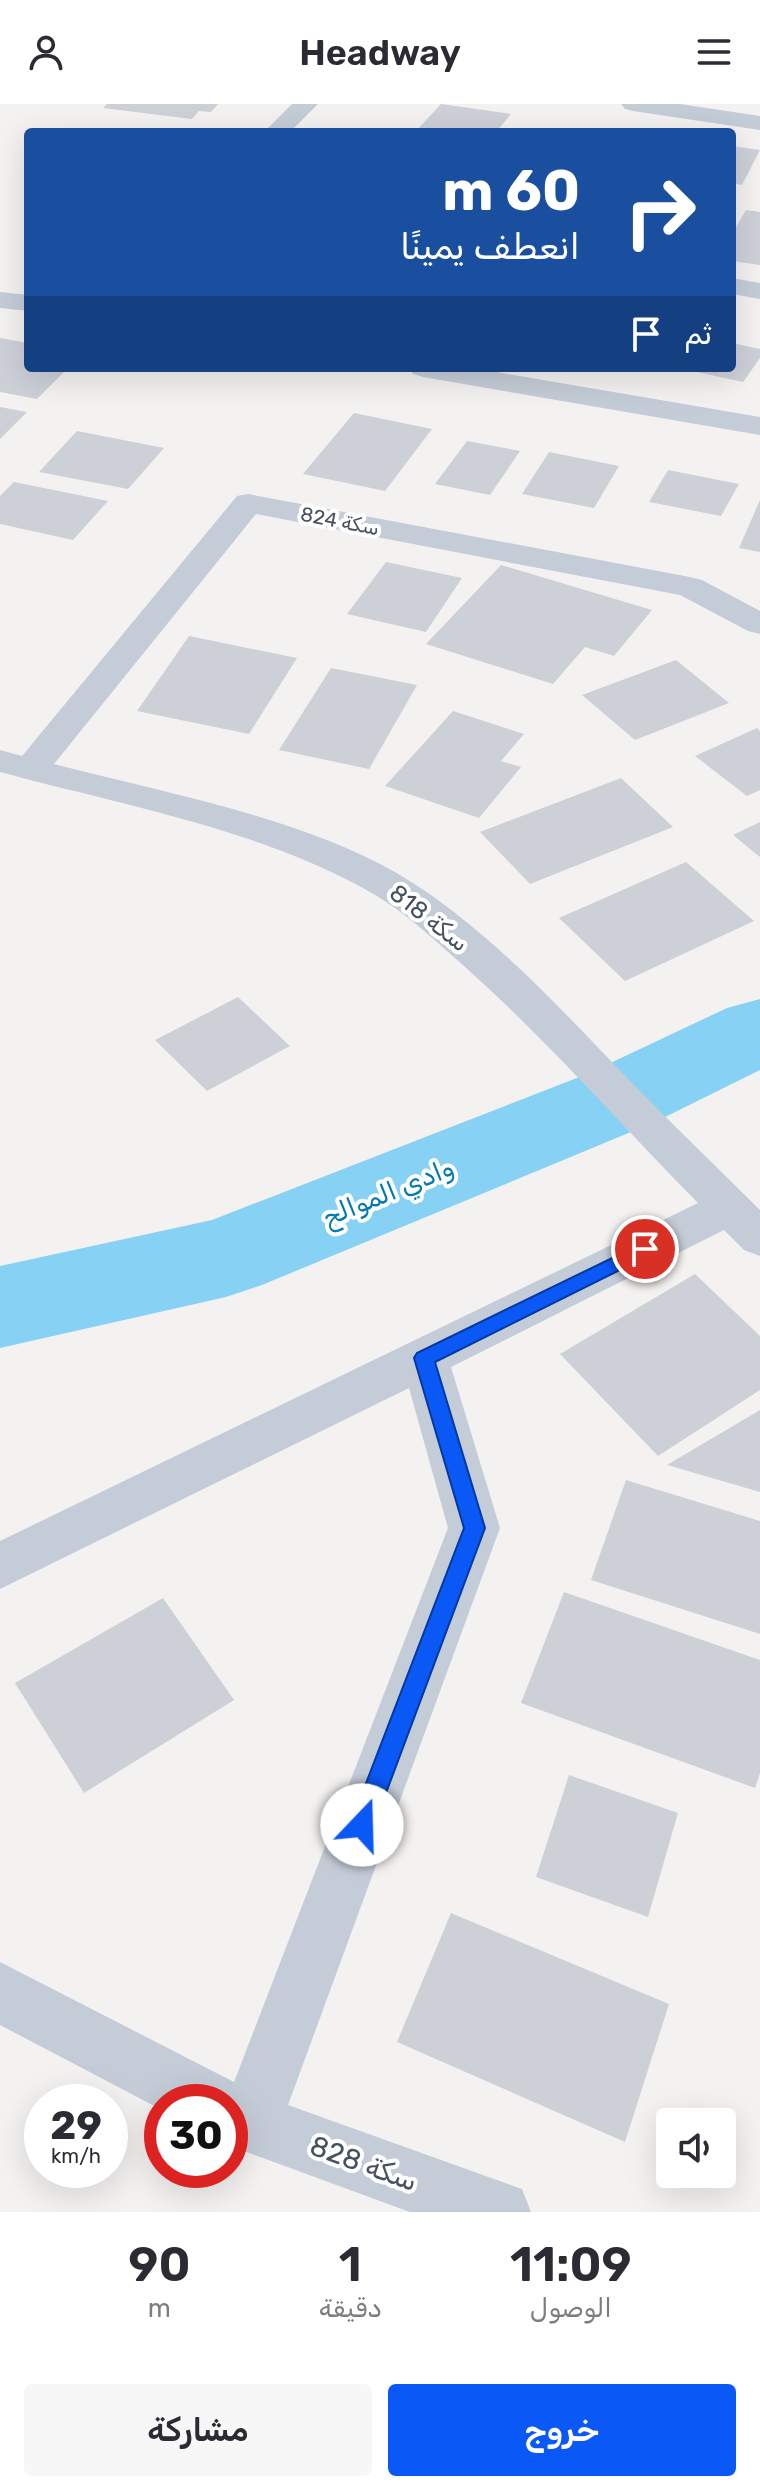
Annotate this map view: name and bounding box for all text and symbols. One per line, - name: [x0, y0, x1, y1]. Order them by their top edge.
- icon: person: [24, 30, 68, 74]
- icon: menu: [692, 30, 736, 74]
- text: Headway: [299, 31, 461, 74]
- text: 60 m: [442, 158, 580, 224]
- icon: right: [608, 160, 712, 264]
- text: انعطف يمينًا: [400, 225, 580, 268]
- icon: arrive: [624, 312, 668, 356]
- text: ثم: [684, 316, 712, 352]
- street label: سكة 824: [299, 502, 381, 540]
- street label: سكة 818: [384, 879, 474, 957]
- water label: وادي الموالح: [318, 1152, 460, 1236]
- pin: [611, 1215, 679, 1283]
- icon: arrive: [623, 1227, 667, 1271]
- position arrow: [320, 1783, 404, 1867]
- speed limit sign: 30: [144, 2084, 248, 2188]
- text: 29: [50, 2102, 102, 2149]
- map controls: [656, 2108, 736, 2188]
- button: sound: [656, 2108, 736, 2188]
- street label: سكة 828: [306, 2129, 422, 2198]
- text: km/h: [51, 2144, 101, 2168]
- text: 90: [128, 2236, 191, 2293]
- text: 1: [339, 2236, 362, 2293]
- text: 11:09: [510, 2236, 632, 2293]
- text: m: [148, 2293, 171, 2324]
- text: دقيقة: [319, 2293, 382, 2324]
- text: الوصول: [530, 2293, 612, 2324]
- button: مشاركة: [24, 2384, 372, 2476]
- button: خروج: [388, 2384, 736, 2476]

